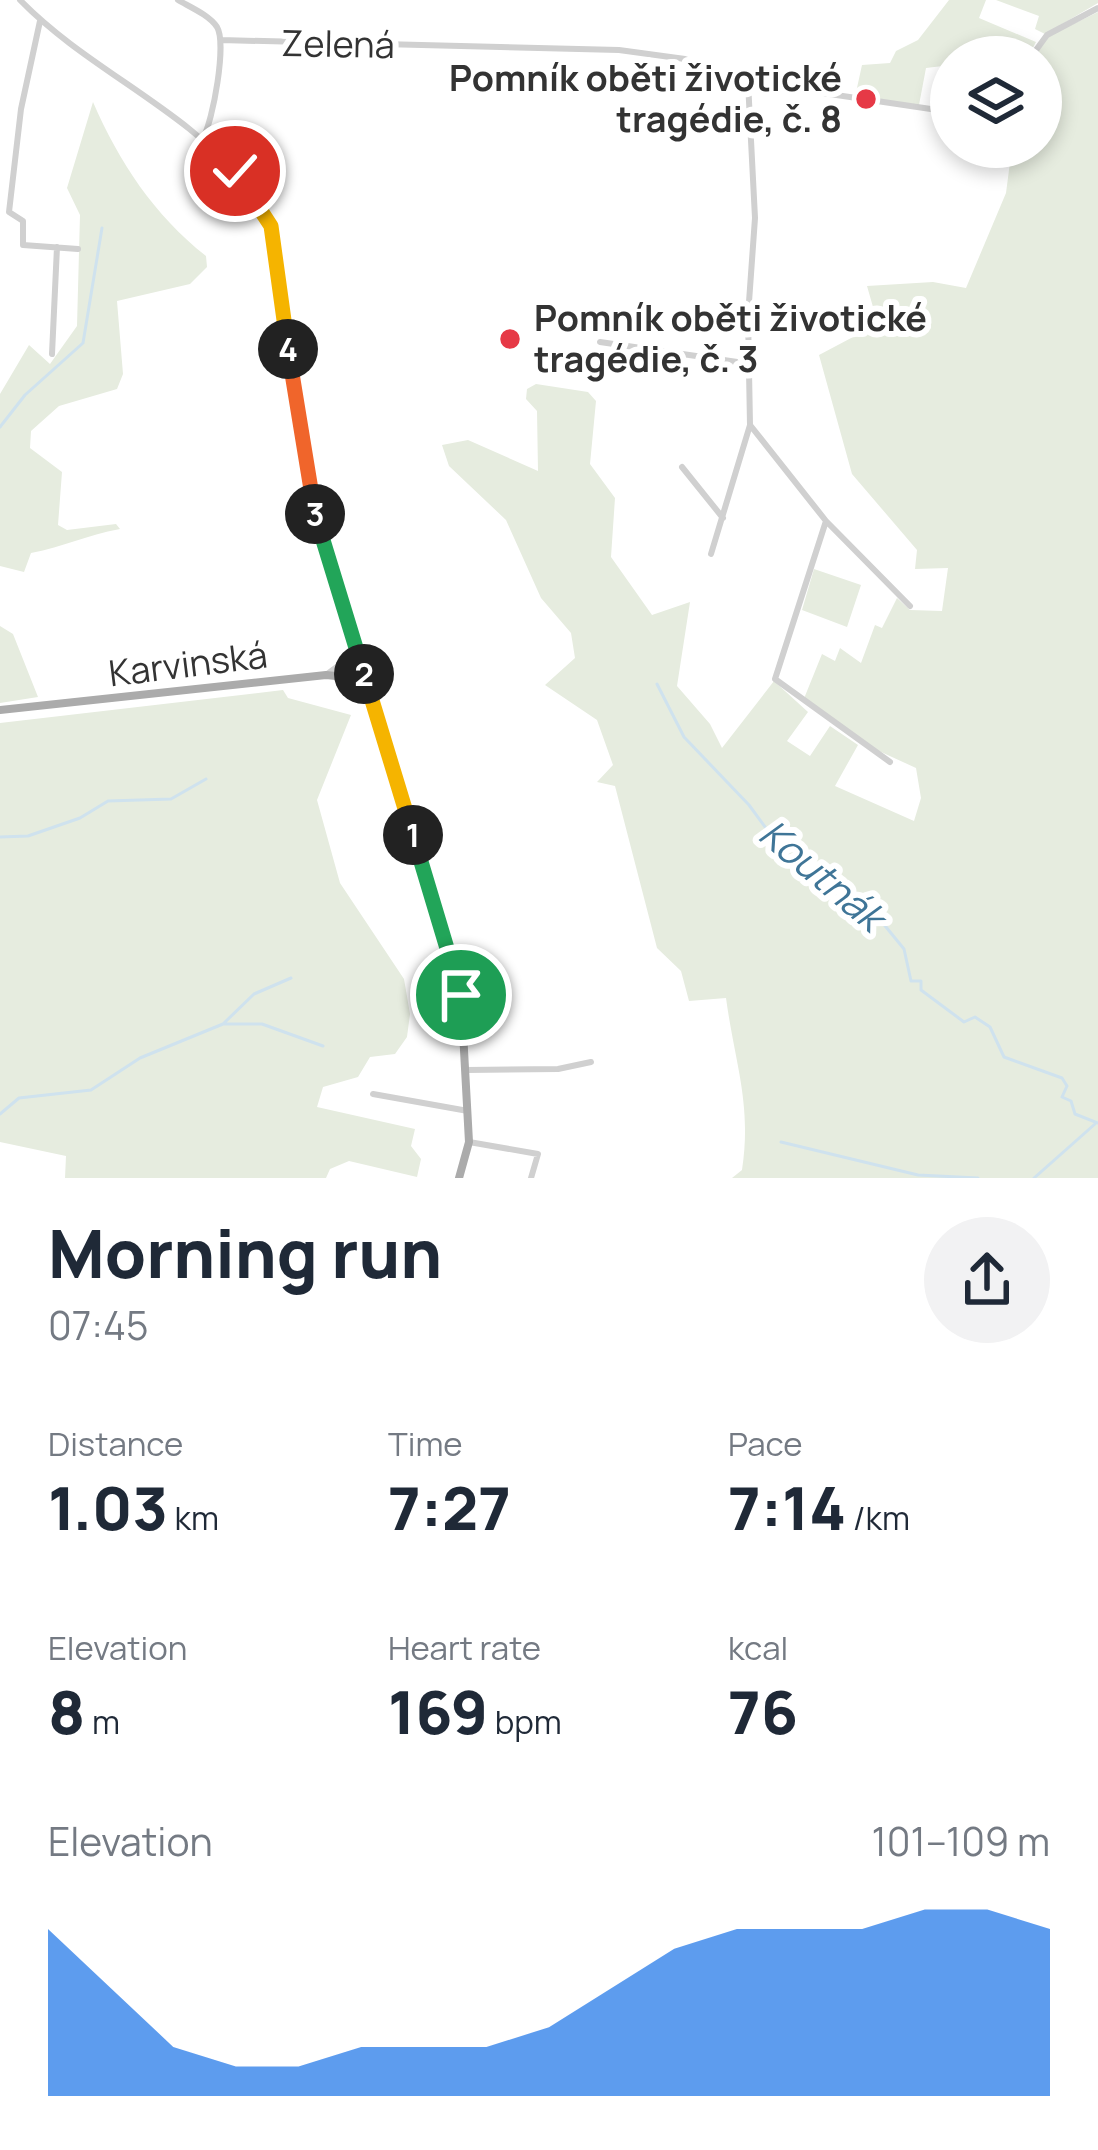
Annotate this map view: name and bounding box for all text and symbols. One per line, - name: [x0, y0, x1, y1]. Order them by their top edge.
- street label: Zelená: [281, 18, 395, 69]
- map controls: [930, 36, 1062, 168]
- button: layers: [930, 36, 1062, 168]
- place label: Pomník oběti životické tragédie, č. 8: [449, 53, 842, 143]
- marker: Pomník oběti životické tragédie, č. 8: [853, 86, 879, 112]
- pin: [184, 120, 286, 222]
- icon: check: [202, 138, 268, 204]
- place label: Pomník oběti životické tragédie, č. 3: [534, 293, 927, 383]
- pin: 4: [258, 319, 318, 379]
- text: 4: [278, 326, 298, 371]
- marker: Pomník oběti životické tragédie, č. 3: [497, 326, 523, 352]
- pin: 3: [285, 484, 345, 544]
- text: 3: [305, 491, 325, 536]
- street label: Karvinská: [106, 629, 270, 698]
- pin: 2: [334, 644, 394, 704]
- text: 2: [354, 651, 374, 696]
- pin: 1: [383, 805, 443, 865]
- water label: Koutnák: [749, 806, 901, 946]
- text: 1: [406, 812, 420, 857]
- pin: [410, 944, 512, 1046]
- icon: arrive: [428, 962, 494, 1028]
- text: Morning run: [48, 1208, 442, 1298]
- button: share: [924, 1217, 1050, 1343]
- text: 07:45: [48, 1298, 149, 1352]
- text: Distance: [48, 1421, 183, 1466]
- text: Time: [388, 1421, 463, 1466]
- text: Pace: [728, 1421, 803, 1466]
- text: 1.03: [48, 1466, 168, 1548]
- text: 7:27: [388, 1466, 511, 1548]
- text: 7:14: [728, 1466, 846, 1548]
- text: km: [168, 1495, 219, 1540]
- text: /km: [846, 1495, 910, 1540]
- text: Elevation: [48, 1625, 187, 1670]
- text: Heart rate: [388, 1625, 541, 1670]
- text: kcal: [728, 1625, 788, 1670]
- text: 8: [48, 1670, 85, 1752]
- text: 169: [388, 1670, 488, 1752]
- text: 76: [728, 1670, 798, 1752]
- text: m: [85, 1699, 120, 1744]
- text: bpm: [488, 1699, 562, 1744]
- text: Elevation: [48, 1814, 213, 1868]
- text: 101–109 m: [871, 1814, 1050, 1868]

